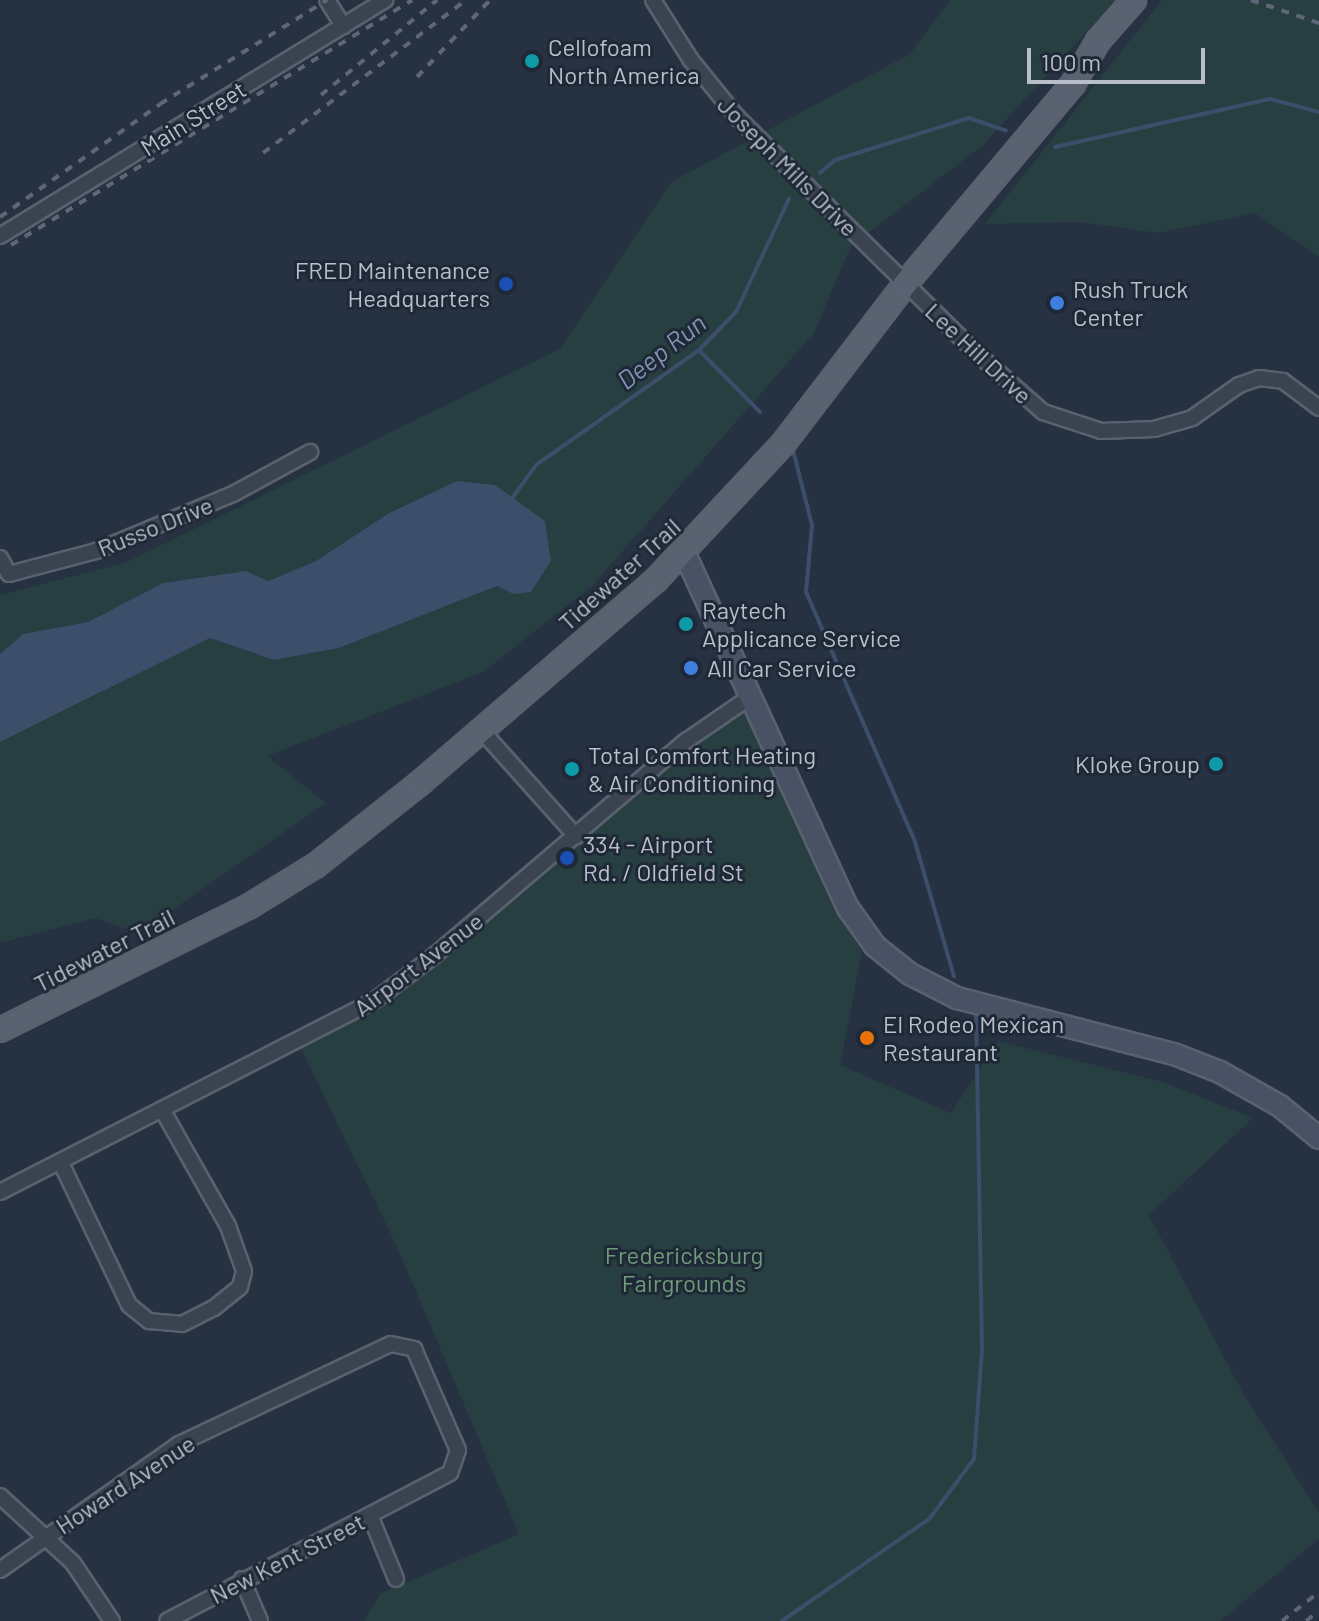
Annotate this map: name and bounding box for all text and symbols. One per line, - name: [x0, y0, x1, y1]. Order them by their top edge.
- scale bar: [1031, 32, 1209, 82]
- place label: Cellofoam North America: [548, 33, 699, 89]
- text: 100 m: [1041, 47, 1101, 76]
- marker: Cellofoam North America: [523, 52, 541, 70]
- street label: Main Street: [135, 74, 251, 162]
- street label: Joseph Mills Drive: [712, 90, 864, 242]
- place label: FRED Maintenance Headquarters: [295, 256, 490, 312]
- marker: FRED Maintenance Headquarters: [497, 275, 515, 293]
- place label: Rush Truck Center: [1073, 275, 1188, 331]
- marker: Rush Truck Center: [1048, 294, 1066, 312]
- street label: Lee Hill Drive: [920, 296, 1038, 410]
- water label: Deep Run: [610, 307, 712, 395]
- street label: Russo Drive: [93, 490, 217, 562]
- street label: Tidewater Trail: [552, 512, 686, 636]
- place label: Raytech Applicance Service: [702, 596, 901, 652]
- marker: Raytech Applicance Service: [677, 615, 695, 633]
- place label: All Car Service: [707, 654, 857, 682]
- marker: All Car Service: [682, 659, 700, 677]
- place label: Total Comfort Heating & Air Conditioning: [588, 741, 816, 797]
- place label: Kloke Group: [1075, 750, 1200, 778]
- marker: Kloke Group: [1207, 755, 1225, 773]
- marker: Total Comfort Heating & Air Conditioning: [563, 760, 581, 778]
- place label: 334 - Airport Rd. / Oldfield St: [583, 830, 744, 886]
- marker: 334 - Airport Rd. / Oldfield St: [558, 849, 576, 867]
- street label: Tidewater Trail: [29, 902, 179, 998]
- street label: Airport Avenue: [348, 906, 488, 1022]
- place label: El Rodeo Mexican Restaurant: [883, 1010, 1064, 1066]
- marker: El Rodeo Mexican Restaurant: [858, 1029, 876, 1047]
- park label: Fredericksburg Fairgrounds: [605, 1241, 763, 1297]
- street label: Howard Avenue: [50, 1428, 200, 1540]
- street label: New Kent Street: [205, 1507, 369, 1609]

